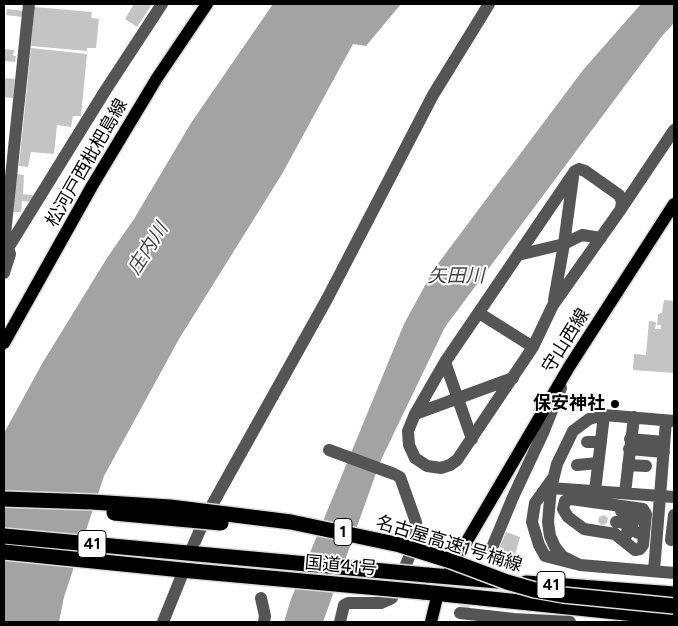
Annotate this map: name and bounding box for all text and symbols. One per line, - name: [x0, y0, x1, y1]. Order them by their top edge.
- street label: 松河戸西枇杷島線: [42, 95, 132, 231]
- water label: 庄内川: [123, 219, 173, 279]
- water label: 矢田川: [428, 265, 484, 287]
- street label: 守山西線: [538, 305, 594, 377]
- place label: 保安神社: [533, 393, 605, 415]
- marker: 保安神社: [609, 398, 621, 410]
- street label: 名古屋高速1号楠線: [373, 512, 525, 576]
- road number: 1: [334, 518, 352, 546]
- road number: 41: [78, 530, 106, 558]
- street label: 国道41号: [304, 552, 378, 580]
- road number: 41: [537, 572, 565, 598]

